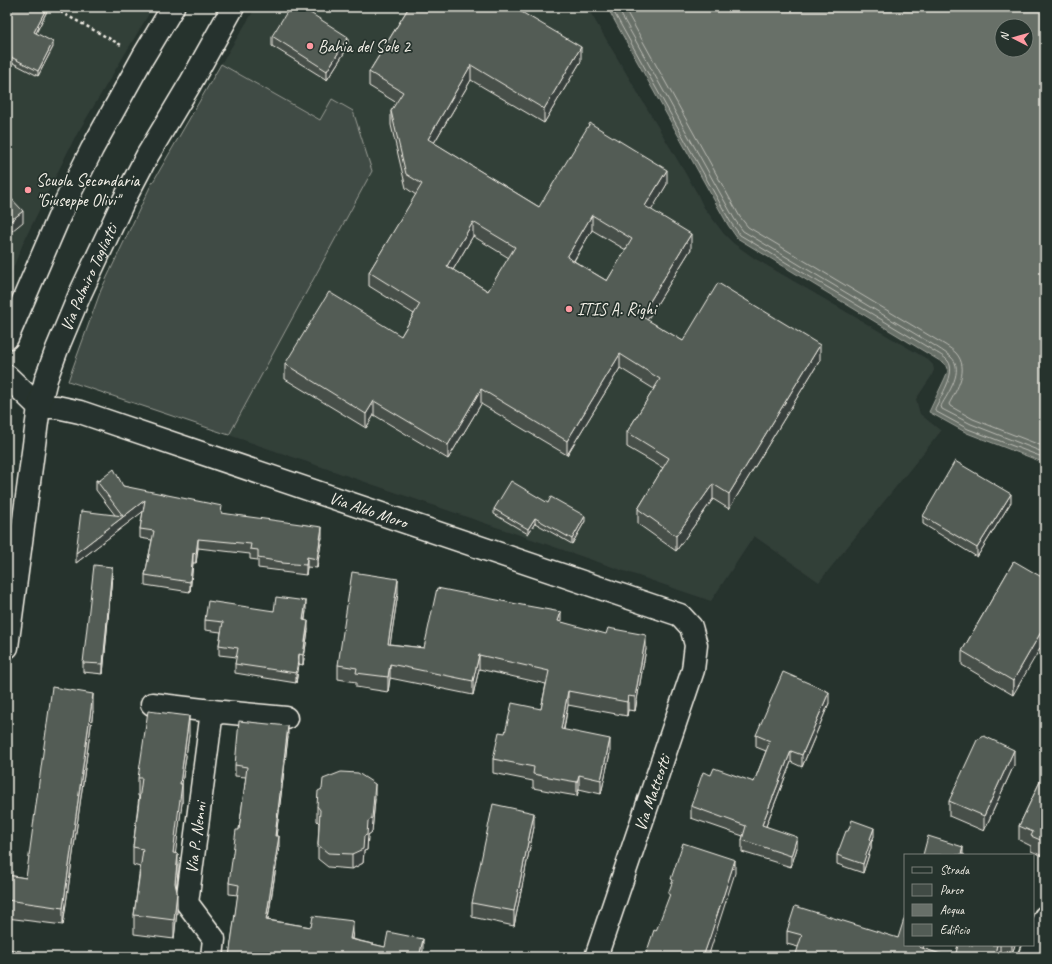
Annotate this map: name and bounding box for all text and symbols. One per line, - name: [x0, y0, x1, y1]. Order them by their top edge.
- north arrow: [994, 18, 1034, 58]
- text: N: [997, 31, 1012, 41]
- place label: Bahia del Sole 2: [318, 36, 411, 57]
- marker: Bahia del Sole 2: [305, 41, 315, 51]
- place label: Scuola Secondaria "Giuseppe Olivi": [36, 170, 141, 211]
- marker: Scuola Secondaria "Giuseppe Olivi": [23, 185, 33, 195]
- street label: Via Palmiro Togliatti: [56, 218, 123, 334]
- place label: ITIS A. Righi: [577, 299, 658, 320]
- marker: ITIS A. Righi: [564, 304, 574, 314]
- street label: Via Aldo Moro: [326, 487, 412, 534]
- street label: Via Matteotti: [630, 750, 676, 834]
- street label: Via P. Nenni: [181, 799, 211, 875]
- legend: [904, 854, 1034, 946]
- text: Strada: [940, 862, 970, 878]
- text: Parco: [940, 882, 965, 898]
- text: Acqua: [940, 902, 965, 918]
- text: Edificio: [940, 922, 970, 938]

